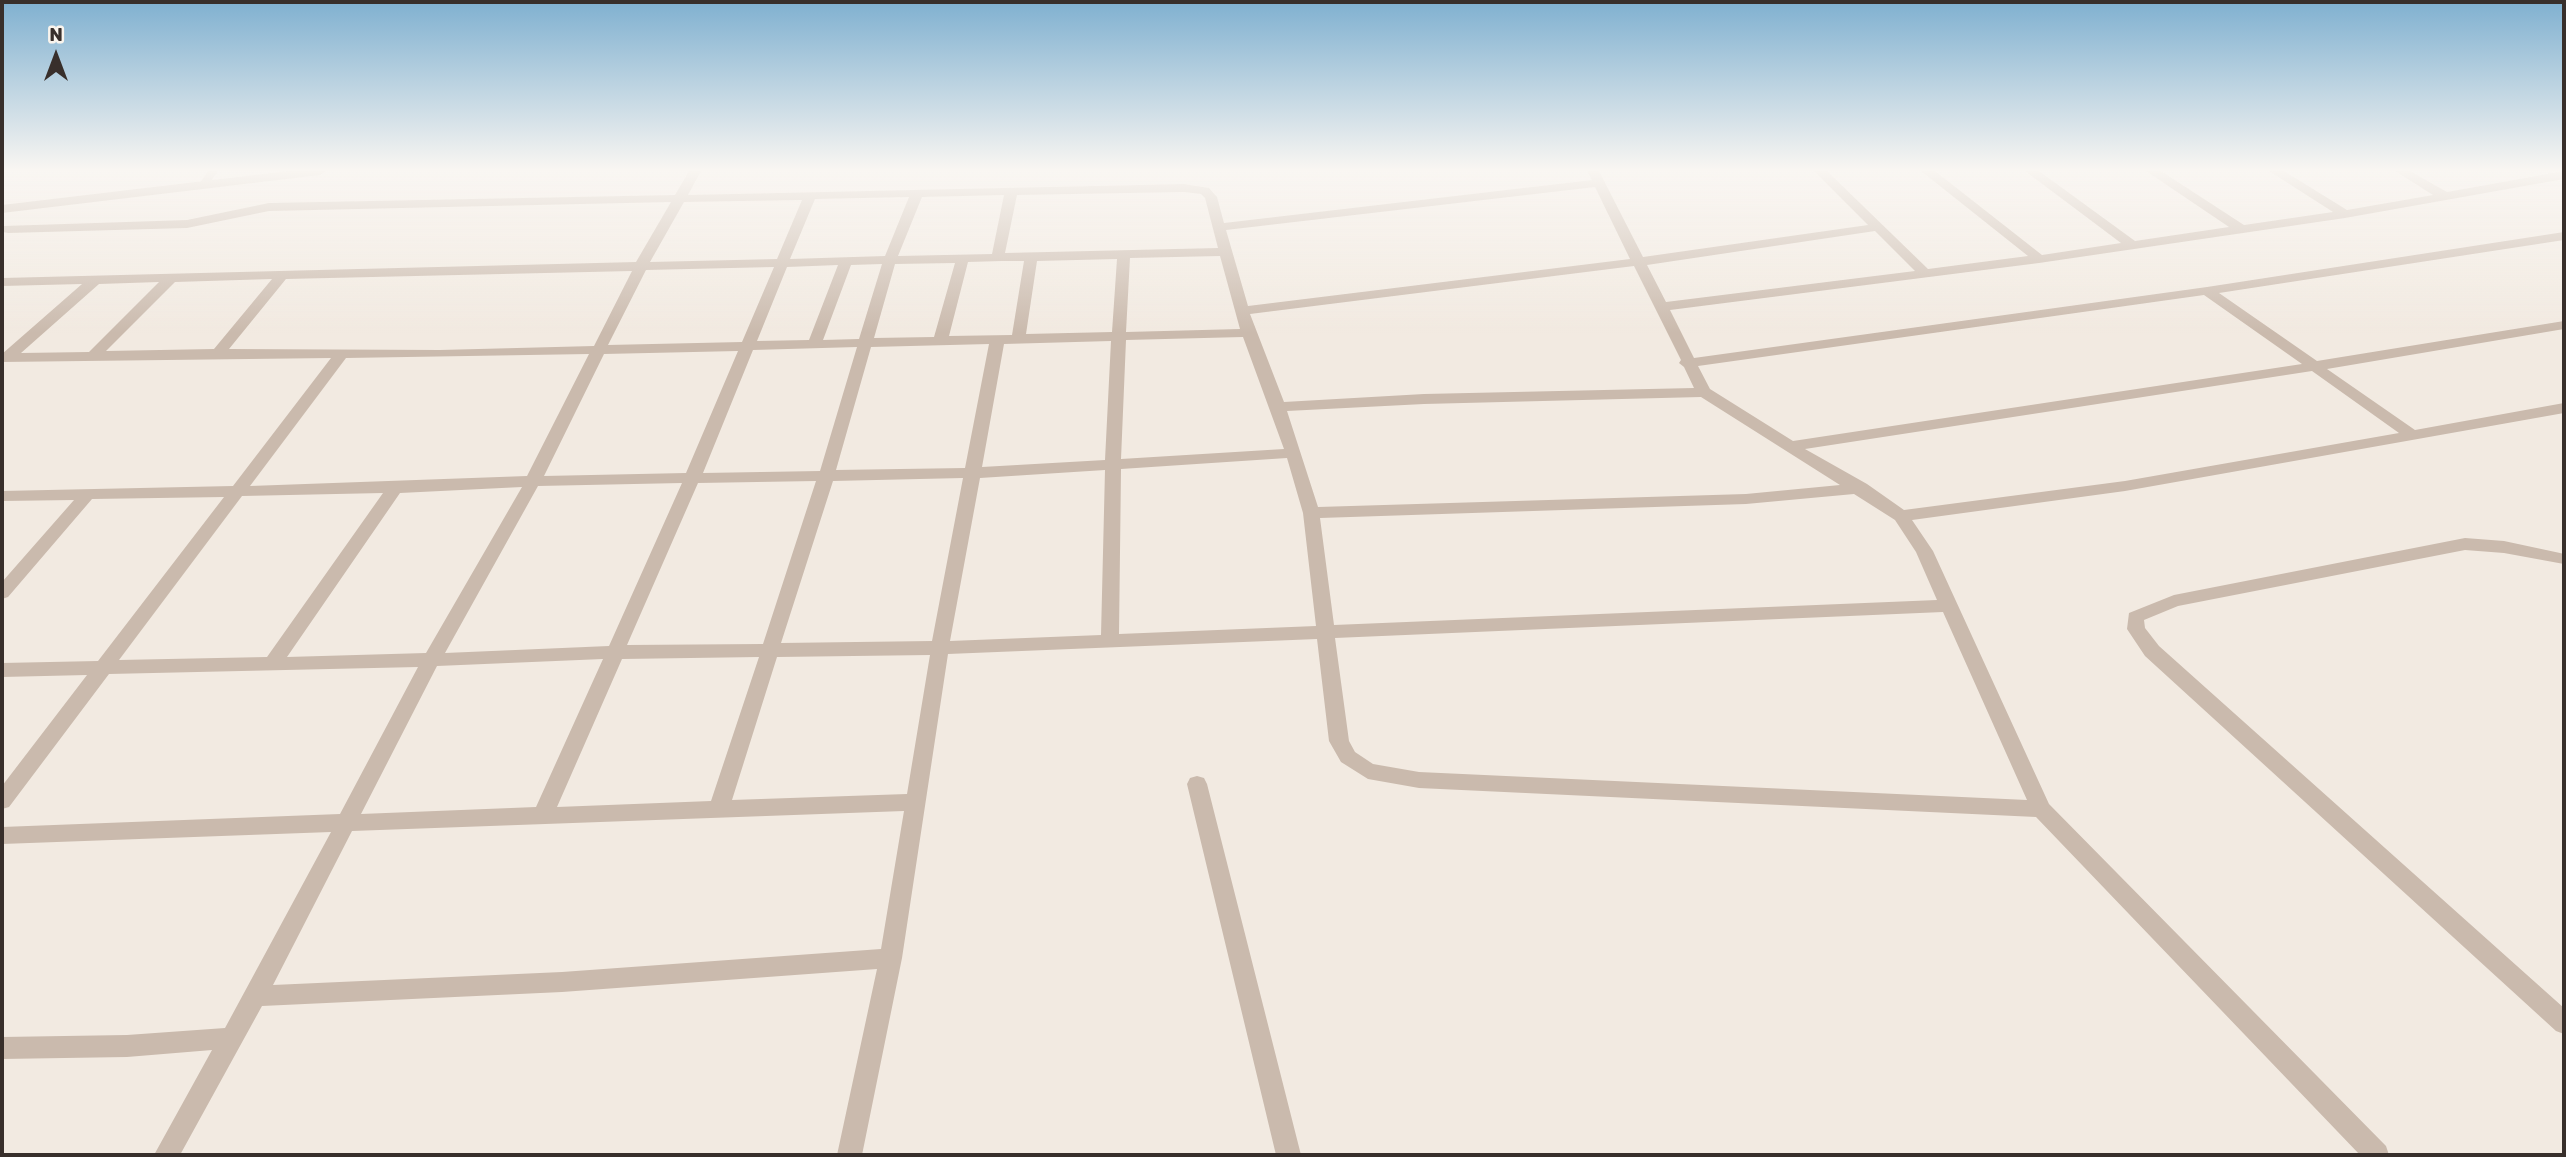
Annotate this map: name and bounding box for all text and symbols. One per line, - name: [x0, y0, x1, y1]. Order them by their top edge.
- north arrow: [21, 21, 91, 91]
- text: N: [49, 23, 63, 46]

